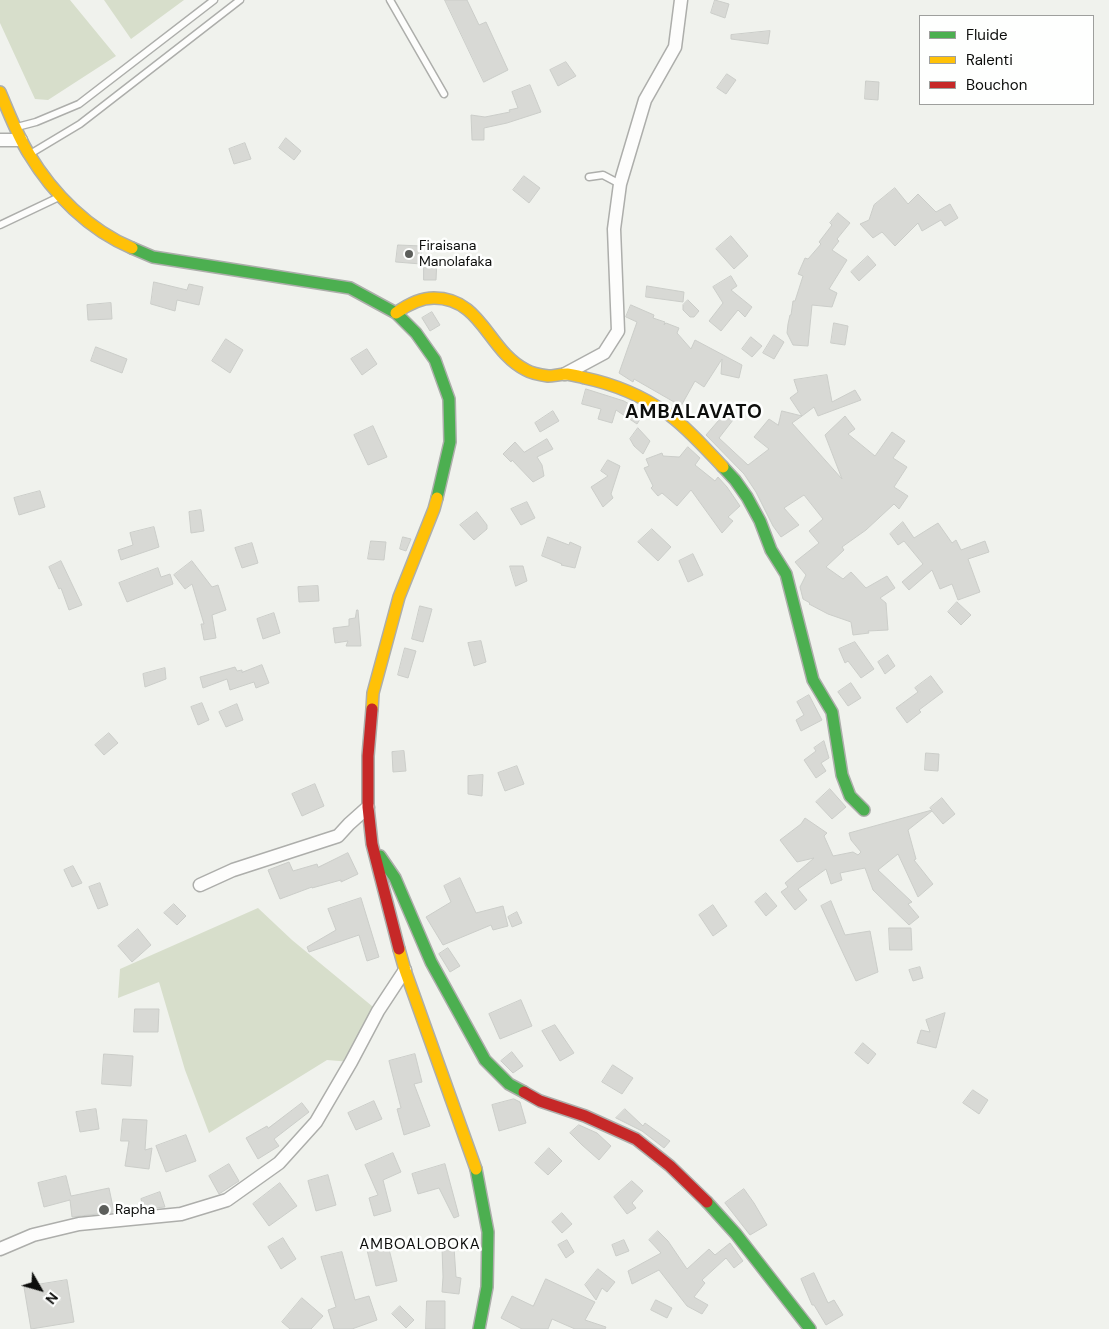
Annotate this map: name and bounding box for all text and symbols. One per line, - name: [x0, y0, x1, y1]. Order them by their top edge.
- legend: [919, 15, 1094, 105]
- text: Fluide: [966, 25, 1008, 45]
- text: Ralenti: [966, 50, 1013, 70]
- text: Bouchon: [966, 75, 1027, 95]
- place label: Firaisana Manolafaka: [419, 238, 492, 270]
- marker: Firaisana Manolafaka: [403, 248, 415, 260]
- district label: AMBALAVATO: [624, 402, 764, 424]
- place label: Rapha: [115, 1202, 155, 1218]
- marker: Rapha: [97, 1203, 111, 1217]
- district label: AMBOALOBOKA: [358, 1236, 482, 1254]
- north arrow: [15, 1264, 65, 1314]
- text: N: [42, 1289, 62, 1308]

